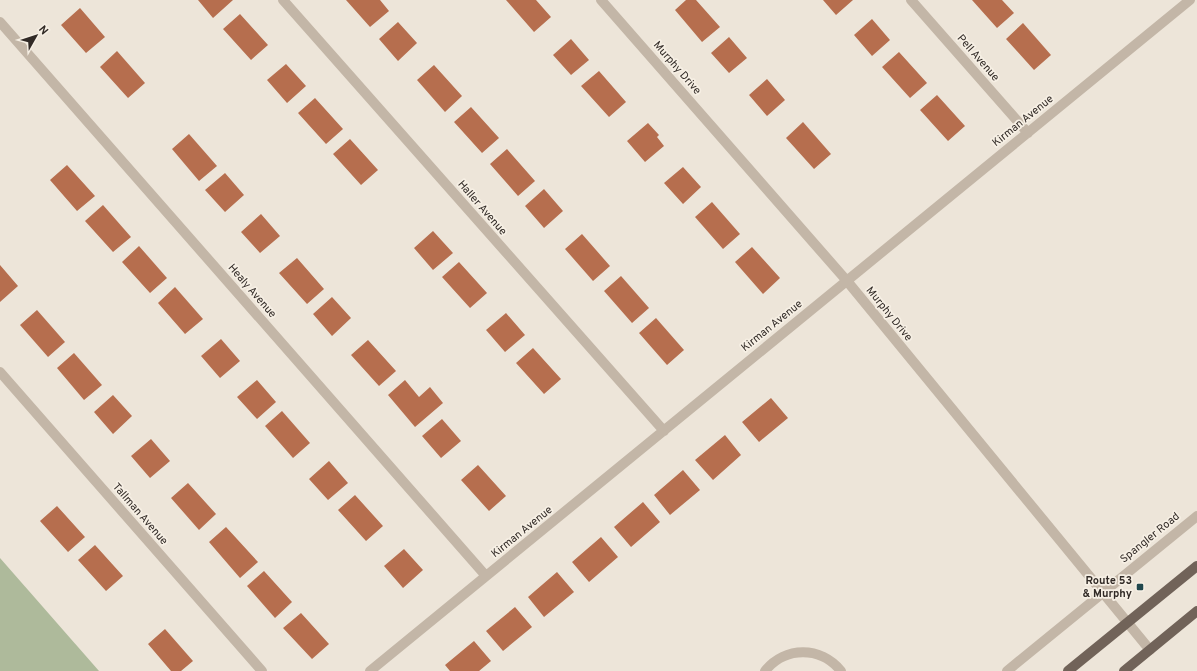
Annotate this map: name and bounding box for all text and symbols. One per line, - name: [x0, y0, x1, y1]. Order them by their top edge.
- north arrow: [16, 16, 56, 56]
- text: N: [35, 23, 51, 38]
- street label: Pell Avenue: [954, 32, 1002, 84]
- street label: Murphy Drive: [650, 38, 704, 98]
- street label: Kirman Avenue: [990, 92, 1056, 150]
- street label: Haller Avenue: [454, 178, 510, 238]
- street label: Healy Avenue: [225, 261, 279, 321]
- street label: Murphy Drive: [863, 284, 915, 344]
- street label: Kirman Avenue: [739, 297, 805, 355]
- street label: Tallman Avenue: [109, 480, 171, 548]
- street label: Kirman Avenue: [489, 503, 555, 561]
- street label: Spangler Road: [1117, 510, 1183, 566]
- place label: Route 53 & Murphy: [1083, 574, 1132, 601]
- marker: Route 53 & Murphy: [1135, 582, 1145, 592]

